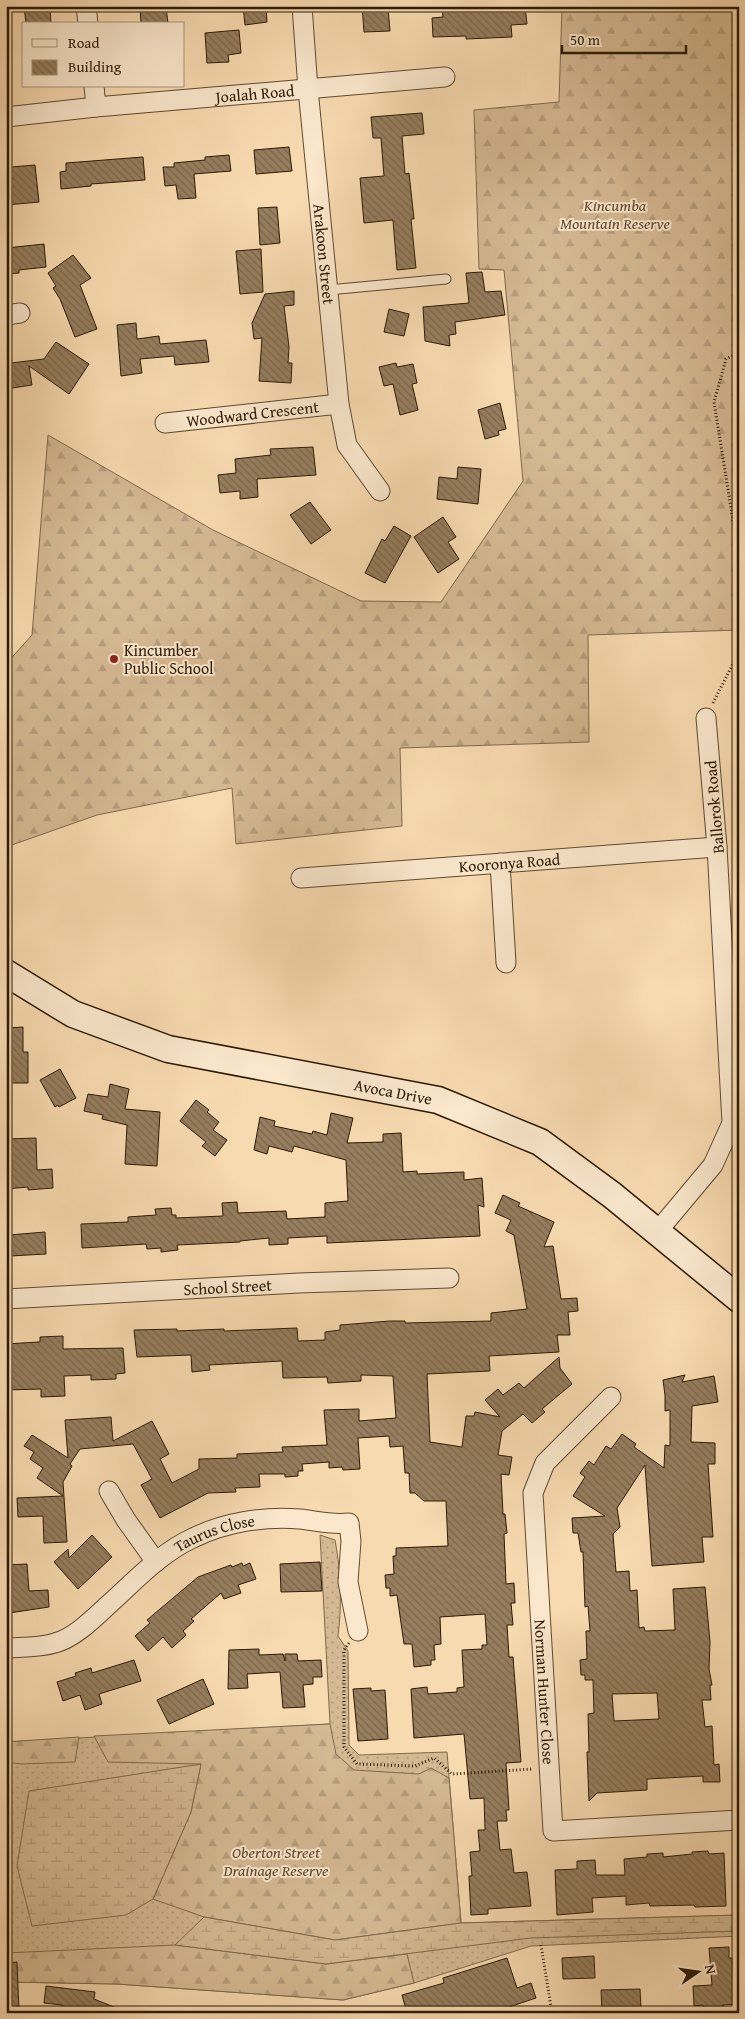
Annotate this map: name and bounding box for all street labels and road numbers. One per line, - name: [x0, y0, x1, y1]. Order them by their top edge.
- street label: Joalah Road: [213, 78, 296, 109]
- street label: Arakoon Street: [307, 203, 341, 306]
- street label: Woodward Crescent: [185, 394, 320, 433]
- street label: Ballorok Road: [698, 759, 730, 855]
- street label: Kooronya Road: [458, 847, 561, 878]
- street label: Avoca Drive: [352, 1072, 434, 1111]
- street label: School Street: [183, 1272, 273, 1301]
- street label: Taurus Close: [169, 1508, 256, 1558]
- street label: Norman Hunter Close: [529, 1619, 561, 1765]

